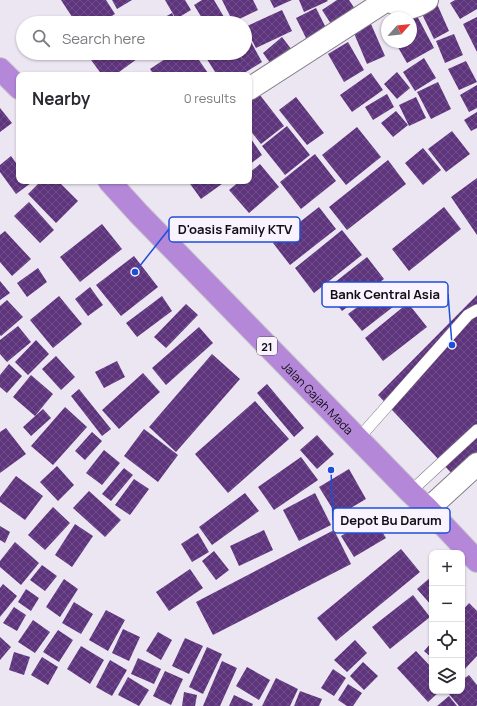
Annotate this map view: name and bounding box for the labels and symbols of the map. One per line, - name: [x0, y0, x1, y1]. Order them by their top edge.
- north arrow: [381, 12, 417, 48]
- callout: D'oasis Family KTV: [169, 217, 300, 242]
- text: D'oasis Family KTV: [178, 220, 293, 238]
- callout: Bank Central Asia: [322, 282, 448, 307]
- text: Bank Central Asia: [330, 285, 440, 303]
- road number: 21: [257, 337, 277, 355]
- street label: Jalan Gajah Mada: [278, 357, 358, 438]
- callout: Depot Bu Darum: [333, 508, 450, 533]
- text: Depot Bu Darum: [340, 511, 442, 529]

